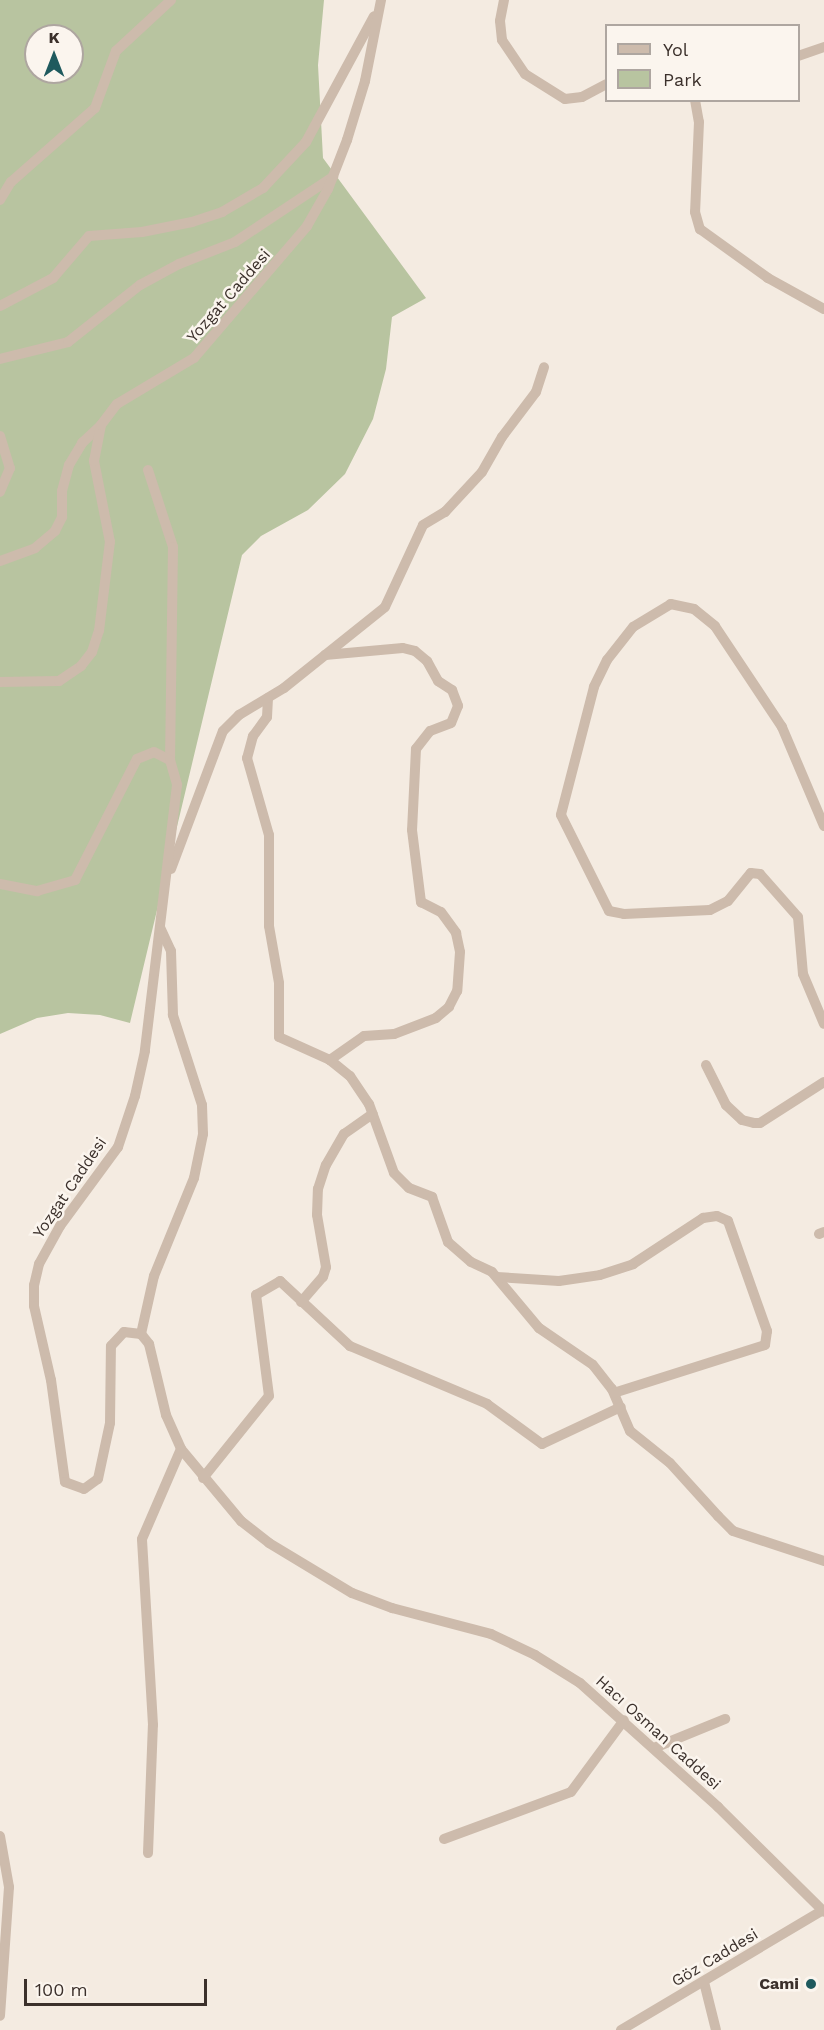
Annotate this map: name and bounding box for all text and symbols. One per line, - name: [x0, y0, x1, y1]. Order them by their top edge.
- north arrow: [24, 24, 84, 84]
- legend: [605, 24, 800, 102]
- text: K: [48, 28, 60, 47]
- text: Yol: [663, 39, 688, 60]
- text: Park: [663, 69, 702, 90]
- street label: Yozgat Caddesi: [183, 245, 275, 347]
- street label: Yozgat Caddesi: [29, 1134, 111, 1242]
- street label: Hacı Osman Caddesi: [592, 1672, 724, 1794]
- street label: Göz Caddesi: [668, 1925, 762, 1991]
- scale bar: [27, 1967, 210, 2005]
- place label: Cami: [759, 1974, 799, 1994]
- marker: Cami: [804, 1977, 818, 1991]
- text: 100 m: [35, 1979, 88, 2000]

